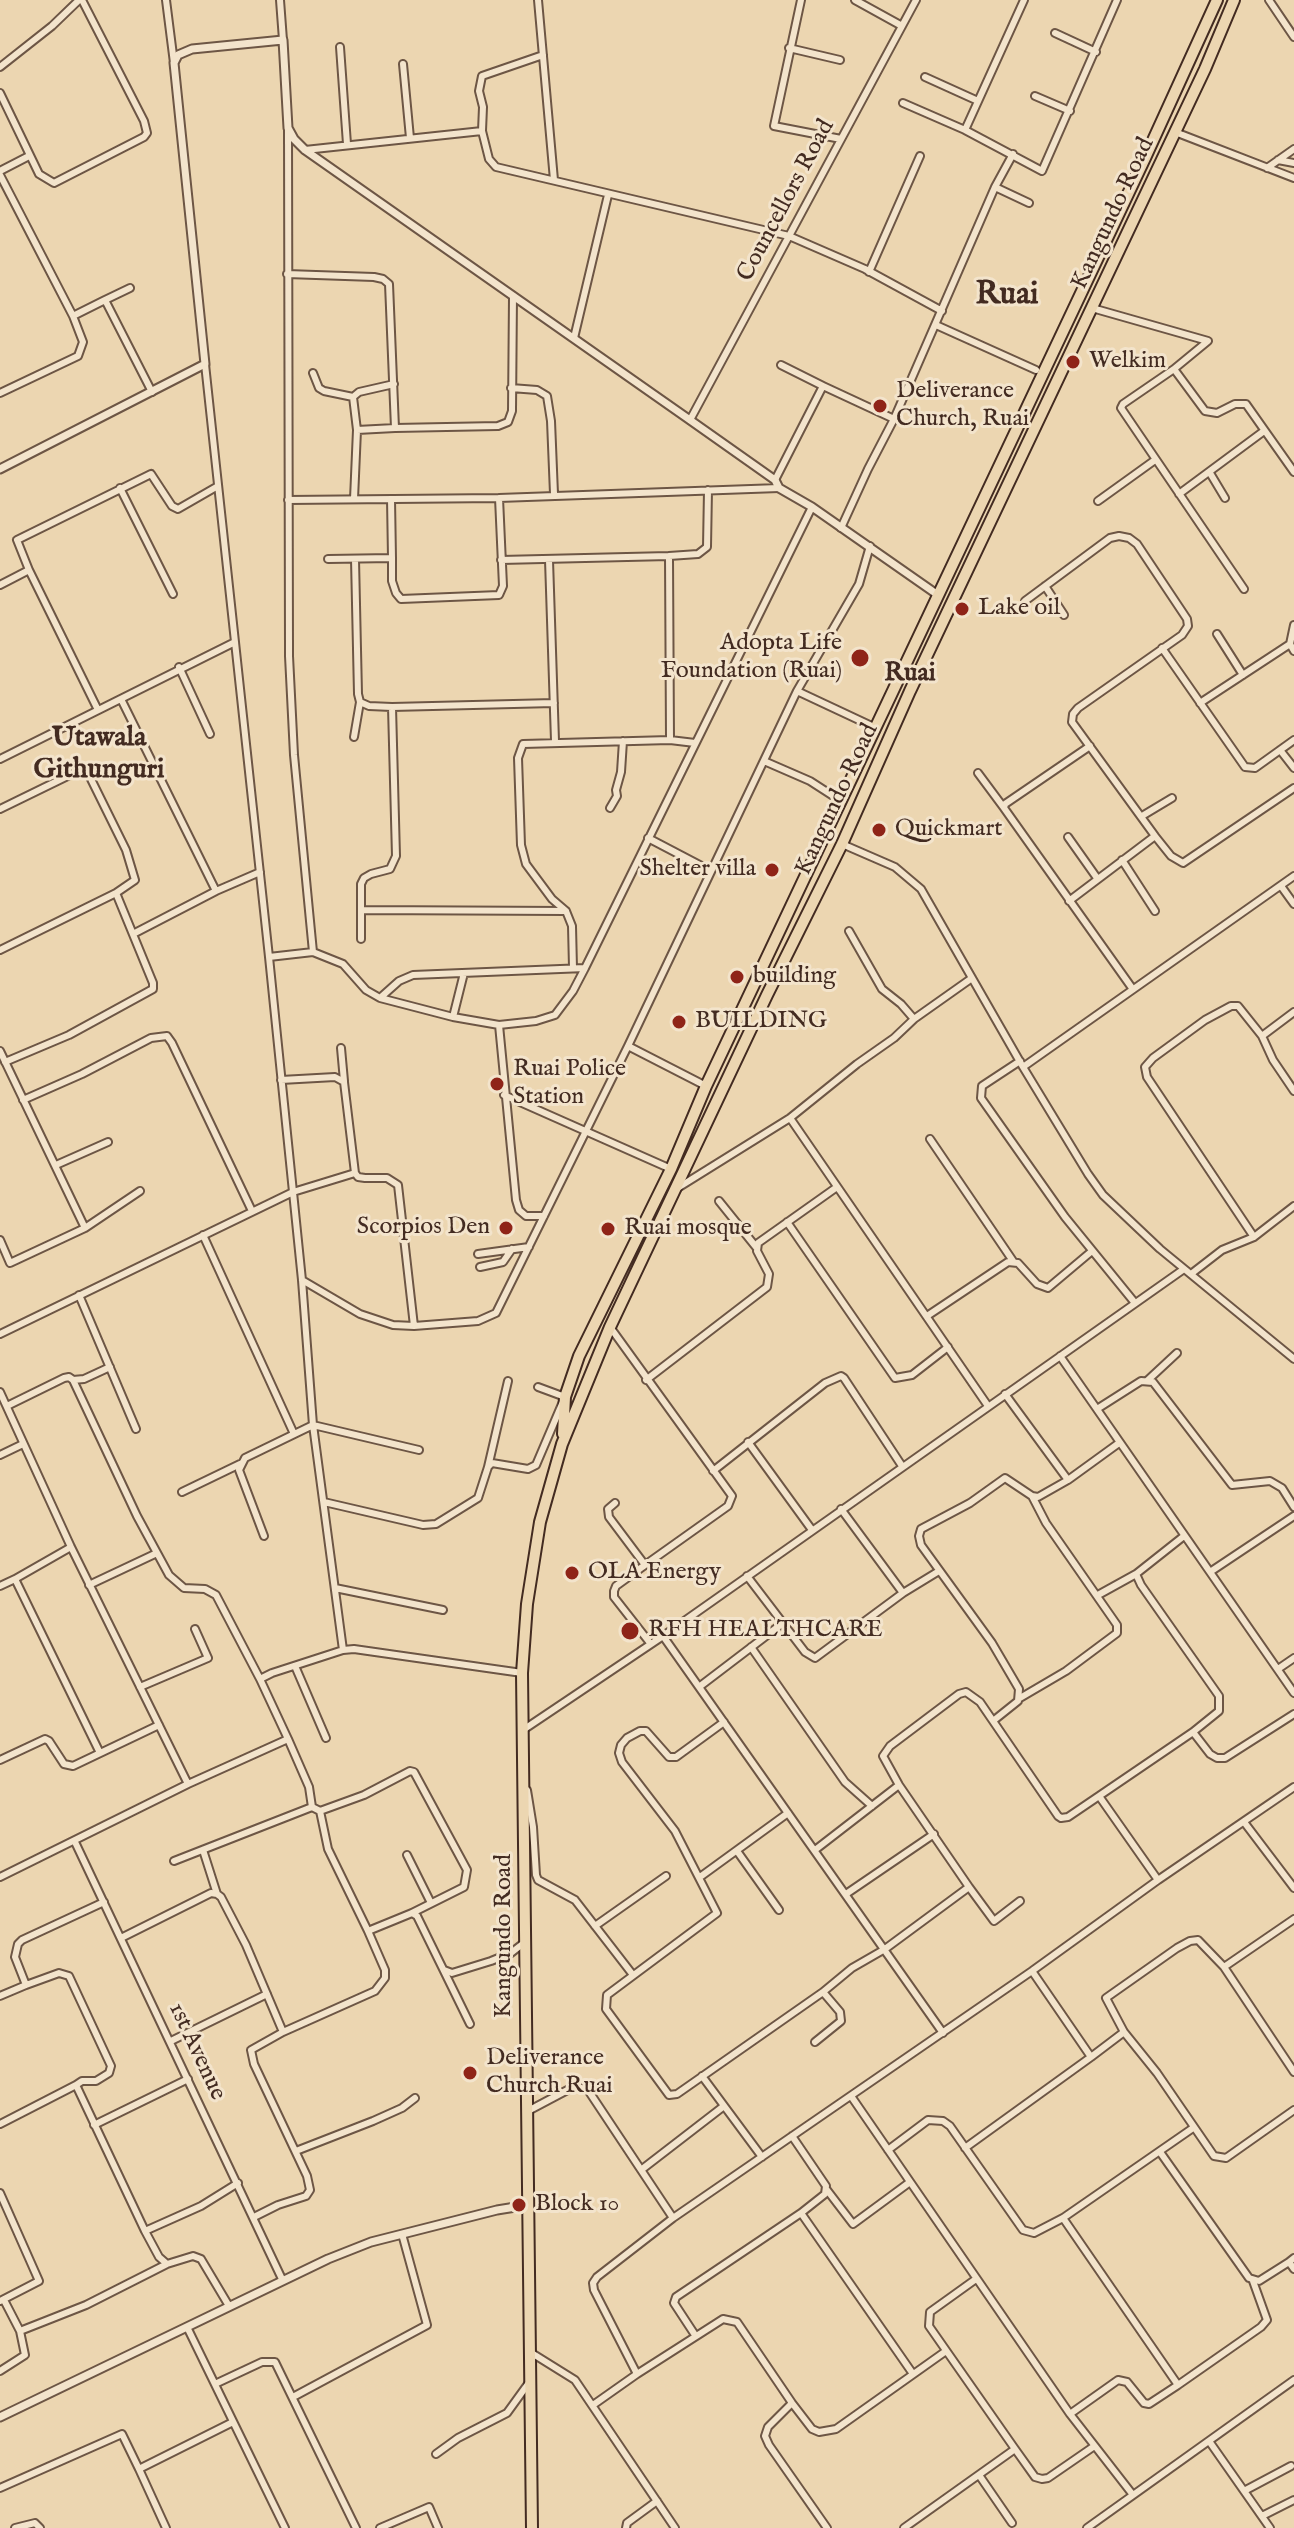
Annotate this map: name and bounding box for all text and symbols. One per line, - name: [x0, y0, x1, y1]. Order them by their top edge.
- street label: Councellors Road: [732, 115, 842, 287]
- street label: Kangundo Road: [1066, 134, 1162, 294]
- district label: Ruai: [975, 277, 1039, 315]
- place label: Welkim: [1089, 348, 1166, 376]
- marker: Welkim: [1064, 353, 1082, 371]
- place label: Deliverance Church, Ruai: [896, 378, 1029, 434]
- marker: Deliverance Church, Ruai: [871, 397, 889, 415]
- place label: Lake oil: [978, 595, 1060, 623]
- marker: Lake oil: [953, 600, 971, 618]
- place label: Adopta Life Foundation (Ruai): [661, 630, 842, 686]
- marker: Adopta Life Foundation (Ruai): [849, 647, 871, 669]
- district label: Ruai: [884, 659, 936, 691]
- street label: Kangundo Road: [790, 720, 886, 880]
- district label: Utawala Githunguri: [34, 722, 164, 788]
- place label: Quickmart: [895, 816, 1003, 844]
- marker: Quickmart: [870, 821, 888, 839]
- place label: Shelter villa: [639, 856, 756, 884]
- marker: Shelter villa: [763, 861, 781, 879]
- place label: building: [753, 963, 836, 991]
- marker: building: [728, 968, 746, 986]
- place label: BUILDING: [695, 1008, 827, 1036]
- marker: BUILDING: [670, 1013, 688, 1031]
- place label: Ruai Police Station: [513, 1056, 626, 1112]
- marker: Ruai Police Station: [488, 1075, 506, 1093]
- place label: Scorpios Den: [357, 1214, 490, 1242]
- place label: Ruai mosque: [624, 1215, 752, 1243]
- marker: Scorpios Den: [497, 1219, 515, 1237]
- marker: Ruai mosque: [599, 1220, 617, 1238]
- place label: OLA Energy: [588, 1559, 721, 1587]
- marker: OLA Energy: [563, 1564, 581, 1582]
- place label: RFH HEALTHCARE: [648, 1617, 883, 1645]
- marker: RFH HEALTHCARE: [619, 1620, 641, 1642]
- street label: Kangundo Road: [491, 1854, 519, 2018]
- street label: 1st Avenue: [161, 1999, 231, 2105]
- place label: Deliverance Church Ruai: [486, 2045, 613, 2101]
- marker: Deliverance Church Ruai: [461, 2064, 479, 2082]
- place label: Block 10: [535, 2191, 619, 2219]
- marker: Block 10: [510, 2196, 528, 2214]

